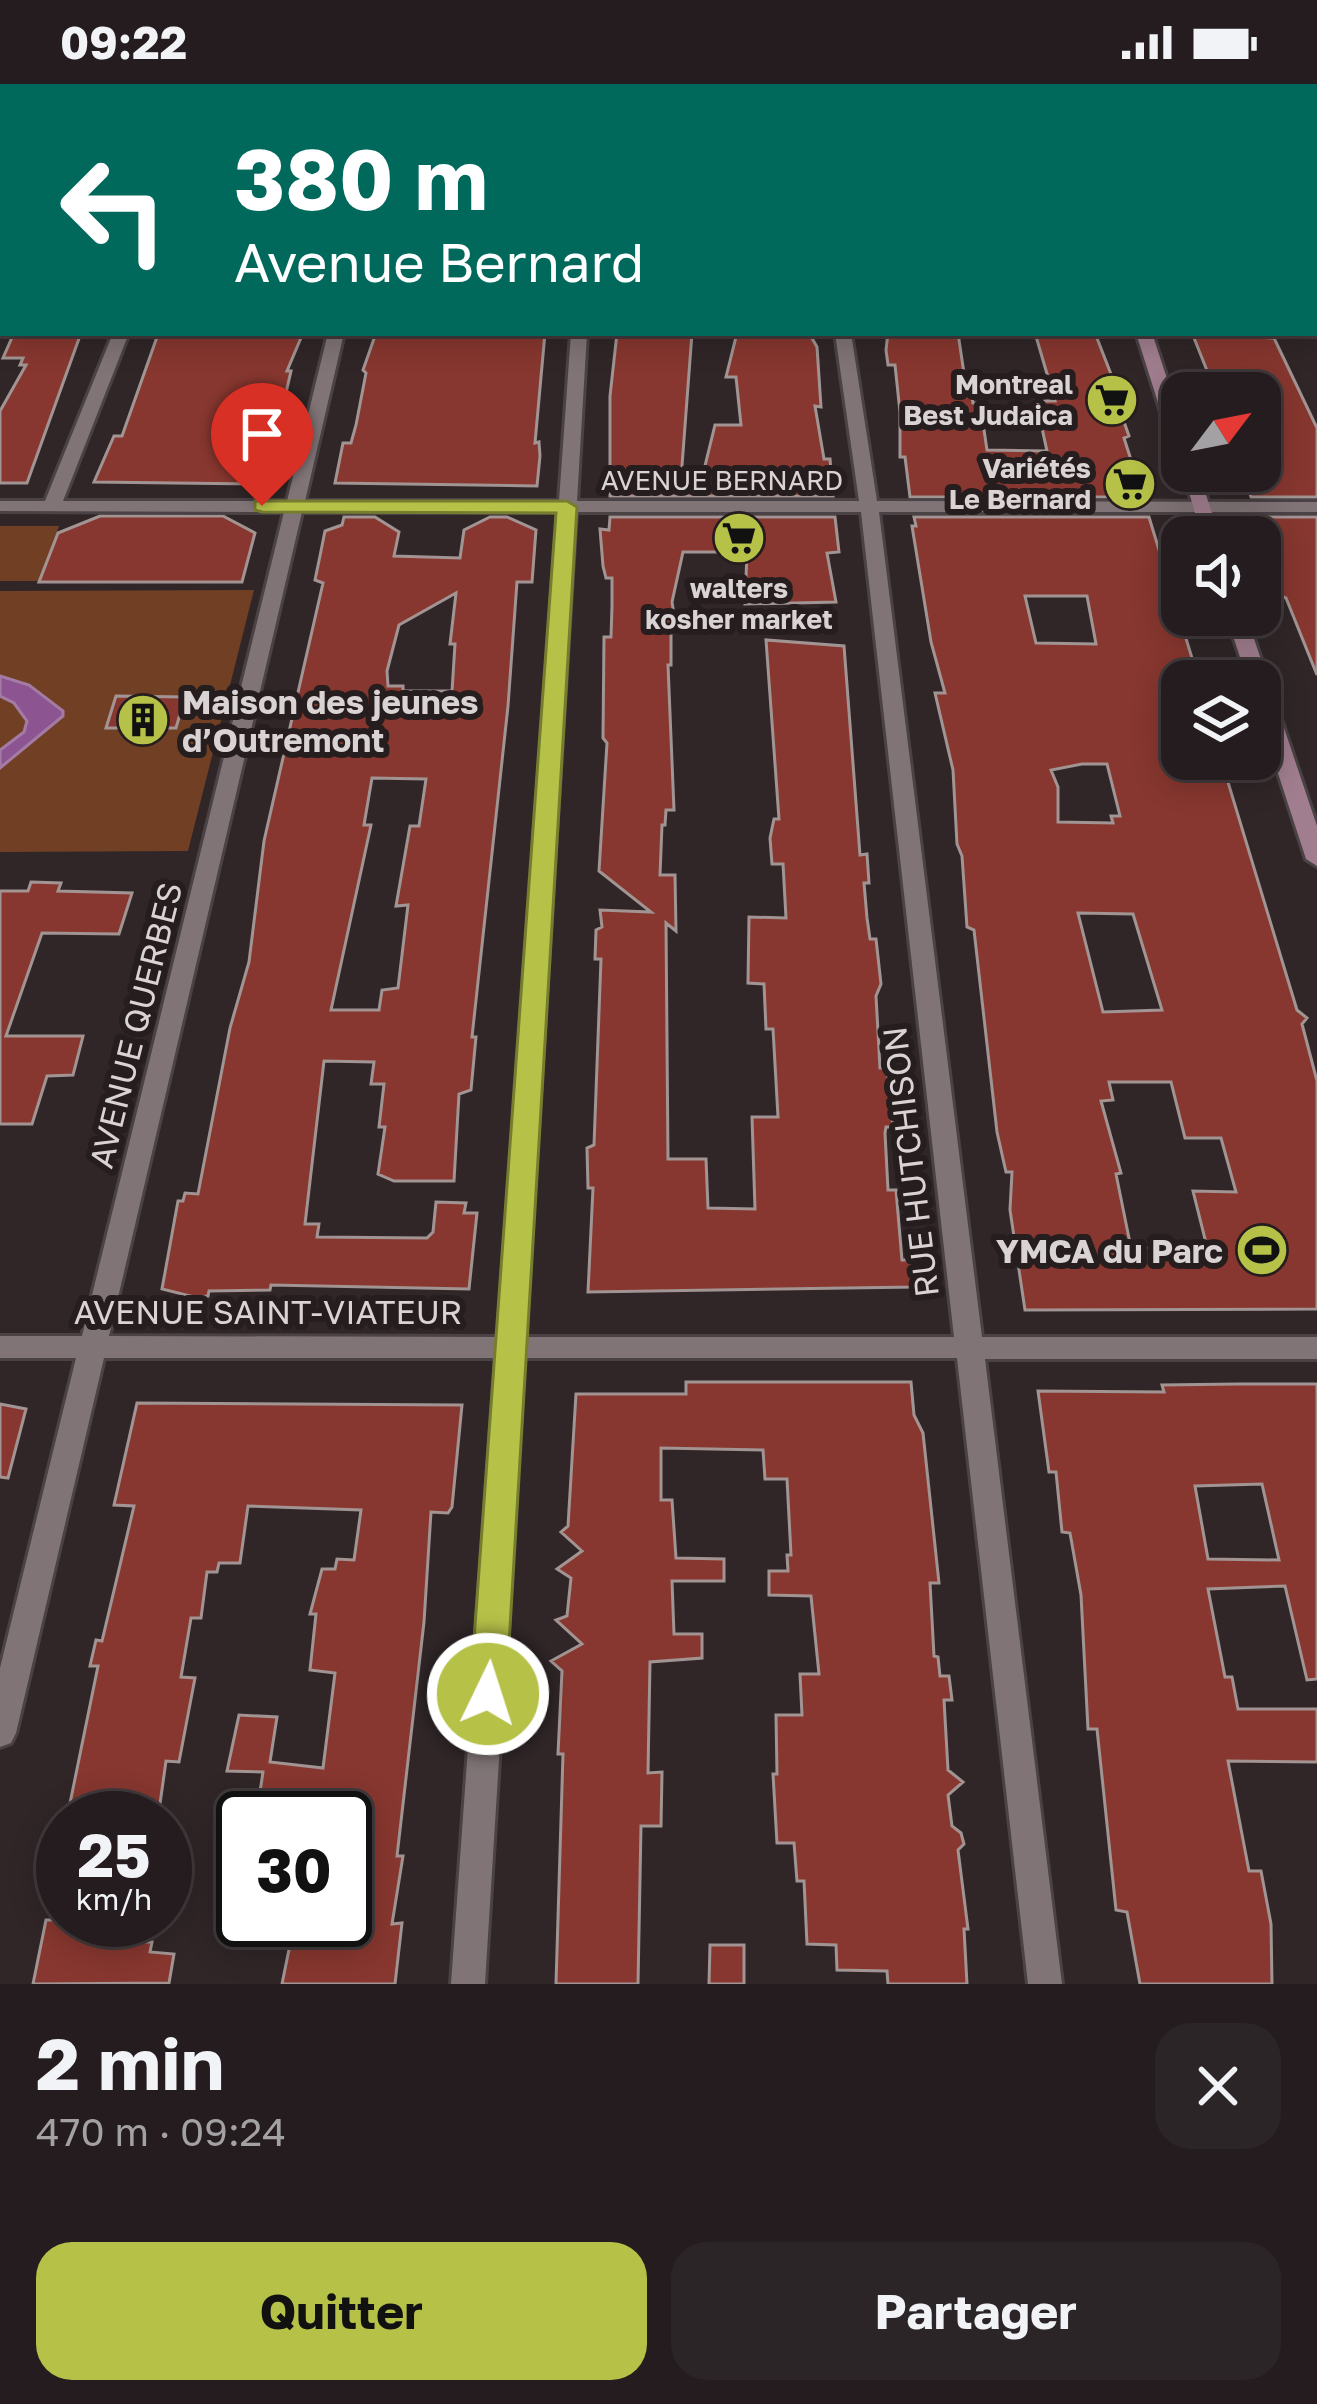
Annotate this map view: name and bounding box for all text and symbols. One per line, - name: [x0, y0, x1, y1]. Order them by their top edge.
- text: 09:22: [60, 15, 187, 69]
- text: 380 m: [234, 128, 488, 228]
- icon: left: [36, 132, 192, 288]
- text: Avenue Bernard: [234, 229, 644, 294]
- place label: Montreal Best Judaica: [903, 368, 1073, 431]
- supermarket icon: Montreal Best Judaica: [1084, 372, 1140, 428]
- north arrow: [1161, 372, 1281, 492]
- map controls: [1161, 372, 1281, 780]
- pin: [211, 383, 313, 506]
- icon: arrive: [229, 401, 295, 467]
- place label: Variétés Le Bernard: [949, 452, 1091, 515]
- supermarket icon: Variétés Le Bernard: [1102, 456, 1158, 512]
- street label: AVENUE BERNARD: [601, 464, 843, 496]
- supermarket icon: walters kosher market: [711, 510, 767, 566]
- button: sound: [1161, 516, 1281, 636]
- place label: walters kosher market: [645, 572, 833, 635]
- button: layers: [1161, 660, 1281, 780]
- place label: Maison des jeunes d’Outremont: [182, 682, 479, 759]
- building icon: Maison des jeunes d’Outremont: [115, 692, 171, 748]
- street label: AVENUE QUERBES: [81, 878, 189, 1172]
- street label: RUE HUTCHISON: [874, 1025, 946, 1299]
- sports icon: YMCA du Parc: [1234, 1222, 1290, 1278]
- place label: YMCA du Parc: [996, 1231, 1223, 1270]
- street label: AVENUE SAINT-VIATEUR: [74, 1292, 462, 1331]
- position arrow: [425, 1631, 551, 1757]
- speed limit sign: 30: [216, 1791, 372, 1947]
- text: 25: [77, 1818, 151, 1890]
- text: km/h: [76, 1881, 152, 1917]
- text: 2 min: [36, 2019, 224, 2106]
- button: close: [1155, 2023, 1281, 2149]
- text: 470 m · 09:24: [36, 2108, 286, 2155]
- button: Quitter: [36, 2242, 647, 2380]
- button: Partager: [671, 2242, 1281, 2380]

